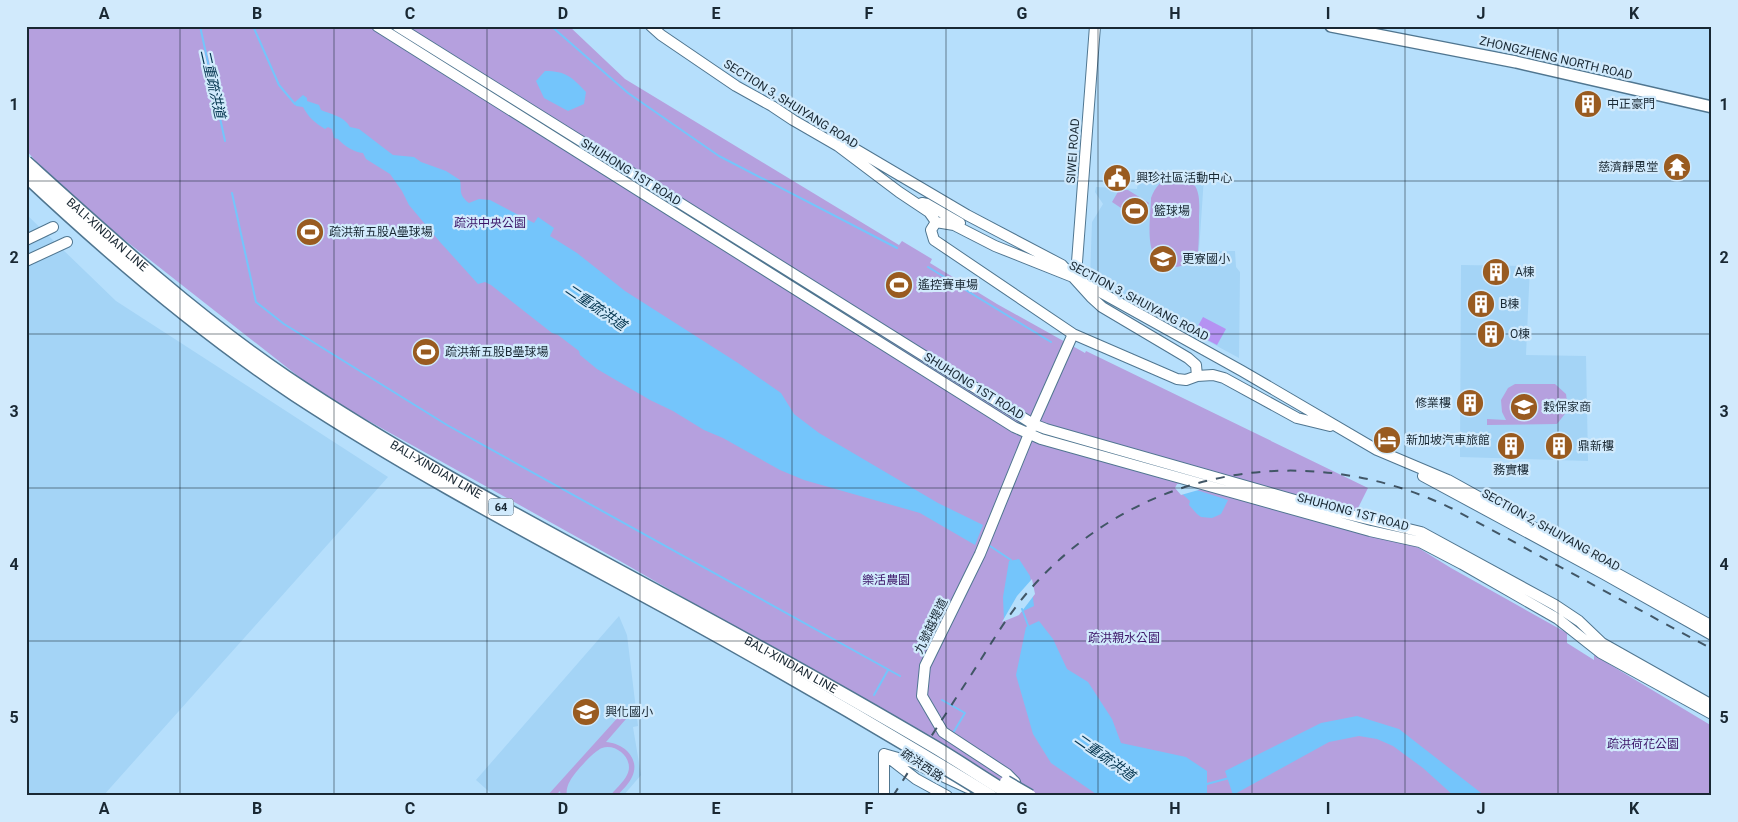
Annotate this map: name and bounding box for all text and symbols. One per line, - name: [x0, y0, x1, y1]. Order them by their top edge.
- text: A: [99, 4, 110, 23]
- text: B: [252, 4, 262, 23]
- text: C: [405, 4, 415, 23]
- text: D: [558, 4, 568, 23]
- text: E: [712, 4, 721, 23]
- text: F: [865, 4, 874, 23]
- text: G: [1017, 4, 1028, 23]
- text: H: [1169, 4, 1181, 23]
- text: I: [1326, 4, 1330, 23]
- text: J: [1477, 4, 1485, 23]
- text: K: [1629, 4, 1640, 23]
- street label: ZHONGZHENG NORTH ROAD: [1478, 34, 1634, 82]
- water label: 二重疏洪道: [197, 48, 229, 122]
- street label: SECTION 3, SHUIYANG ROAD: [721, 57, 861, 151]
- building icon: 中正豪門: [1573, 89, 1603, 119]
- text: 1: [9, 95, 19, 114]
- text: 1: [1719, 95, 1729, 114]
- place label: 中正豪門: [1607, 97, 1655, 111]
- street label: SIWEI ROAD: [1064, 118, 1082, 184]
- street label: SHUHONG 1ST ROAD: [579, 136, 684, 208]
- temple icon: 慈濟靜思堂: [1662, 152, 1692, 182]
- place label: 慈濟靜思堂: [1598, 160, 1658, 174]
- public building icon: 興珍社區活動中心: [1102, 163, 1132, 193]
- place label: 興珍社區活動中心: [1136, 171, 1232, 185]
- street label: BALI-XINDIAN LINE: [64, 195, 151, 274]
- sports icon: 籃球場: [1120, 196, 1150, 226]
- place label: 籃球場: [1154, 204, 1190, 218]
- park label: 疏洪中央公園: [454, 216, 526, 230]
- sports icon: 疏洪新五股A壘球場: [295, 217, 325, 247]
- place label: 疏洪新五股A壘球場: [329, 225, 433, 239]
- school or university icon: 更寮國小: [1148, 244, 1178, 274]
- text: 2: [9, 248, 19, 267]
- text: 2: [1719, 248, 1729, 267]
- place label: 更寮國小: [1182, 252, 1230, 266]
- building icon: A棟: [1481, 257, 1511, 287]
- street label: SECTION 3, SHUIYANG ROAD: [1067, 258, 1211, 344]
- place label: A棟: [1515, 265, 1535, 279]
- sports icon: 遙控賽車場: [884, 270, 914, 300]
- place label: 遙控賽車場: [918, 278, 978, 292]
- water label: 二重疏洪道: [563, 281, 631, 334]
- building icon: B棟: [1466, 289, 1496, 319]
- place label: B棟: [1500, 297, 1519, 311]
- building icon: O棟: [1476, 319, 1506, 349]
- place label: O棟: [1510, 327, 1530, 341]
- sports icon: 疏洪新五股B壘球場: [411, 337, 441, 367]
- place label: 疏洪新五股B壘球場: [445, 345, 548, 359]
- street label: SHUHONG 1ST ROAD: [922, 350, 1027, 422]
- building icon: 修業樓: [1455, 388, 1485, 418]
- school or university icon: 穀保家商: [1509, 392, 1539, 422]
- place label: 修業樓: [1415, 396, 1451, 410]
- place label: 穀保家商: [1543, 400, 1591, 414]
- text: 3: [9, 402, 19, 421]
- text: 3: [1719, 402, 1729, 421]
- hotel icon: 新加坡汽車旅館: [1372, 425, 1402, 455]
- building icon: 務實樓: [1496, 431, 1526, 461]
- building icon: 鼎新樓: [1544, 431, 1574, 461]
- place label: 新加坡汽車旅館: [1406, 433, 1490, 447]
- street label: BALI-XINDIAN LINE: [388, 438, 485, 501]
- place label: 鼎新樓: [1578, 439, 1614, 453]
- place label: 務實樓: [1493, 463, 1529, 477]
- street label: SECTION 2, SHUIYANG ROAD: [1479, 486, 1623, 574]
- street label: SHUHONG 1ST ROAD: [1296, 490, 1410, 534]
- road number: 64: [488, 498, 514, 516]
- text: 4: [9, 555, 19, 574]
- text: 4: [1719, 555, 1729, 574]
- park label: 樂活農園: [862, 573, 910, 587]
- street label: 九號越堤道: [912, 596, 950, 656]
- park label: 疏洪親水公園: [1088, 631, 1160, 645]
- street label: BALI-XINDIAN LINE: [742, 633, 840, 696]
- school or university icon: 興化國小: [571, 697, 601, 727]
- place label: 興化國小: [605, 705, 653, 719]
- text: 5: [9, 708, 19, 727]
- text: 5: [1719, 708, 1729, 727]
- water label: 二重疏洪道: [1072, 730, 1140, 785]
- park label: 疏洪荷花公園: [1607, 737, 1679, 751]
- street label: 疏洪西路: [898, 746, 946, 784]
- text: A: [99, 799, 110, 818]
- text: B: [252, 799, 262, 818]
- text: C: [405, 799, 415, 818]
- text: D: [558, 799, 568, 818]
- text: E: [712, 799, 721, 818]
- text: F: [865, 799, 874, 818]
- text: G: [1017, 799, 1028, 818]
- text: H: [1169, 799, 1181, 818]
- text: I: [1326, 799, 1330, 818]
- text: J: [1477, 799, 1485, 818]
- text: K: [1629, 799, 1640, 818]

